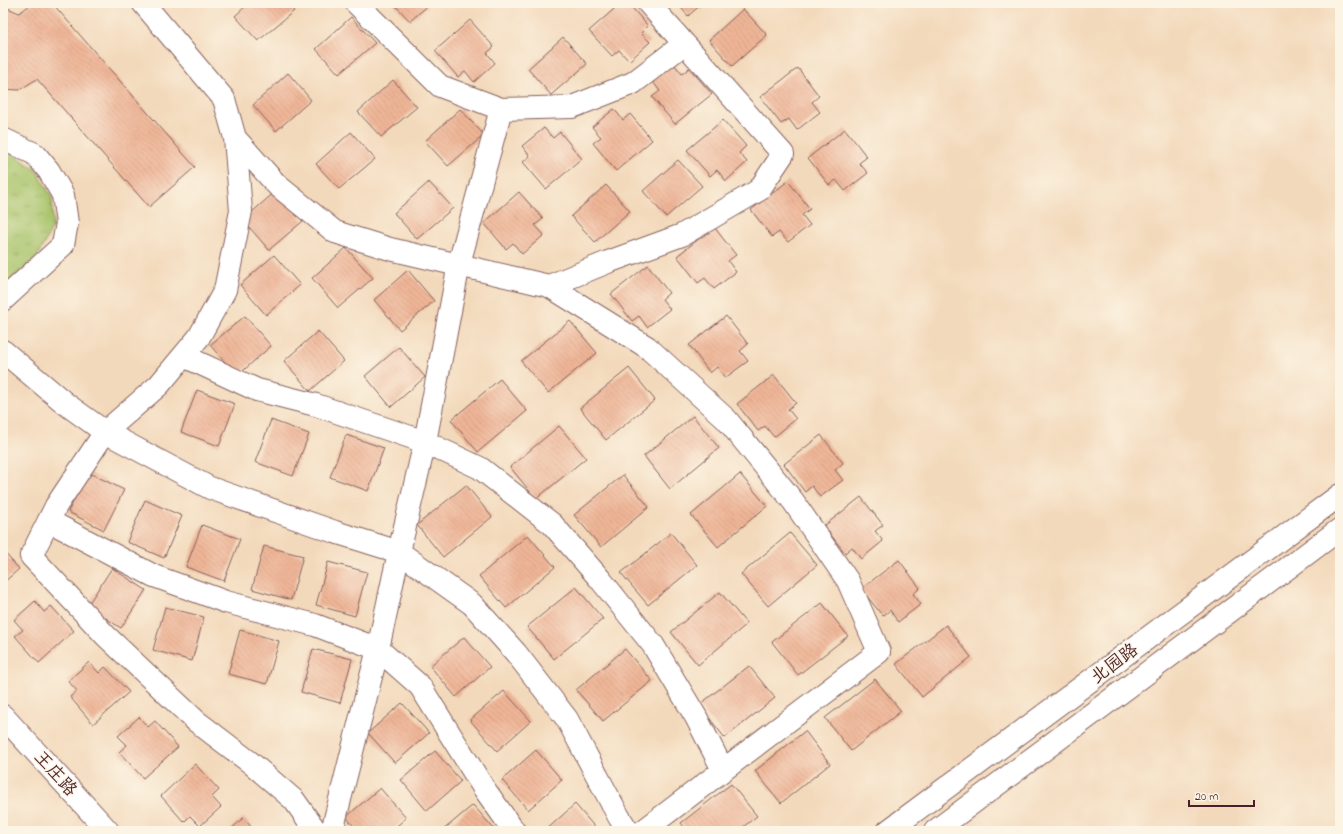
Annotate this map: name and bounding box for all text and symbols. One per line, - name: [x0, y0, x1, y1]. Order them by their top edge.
- street label: 北园路: [1086, 638, 1145, 691]
- street label: 王庄路: [27, 746, 82, 803]
- scale bar: [1189, 782, 1254, 808]
- text: 20 m: [1195, 788, 1218, 806]

